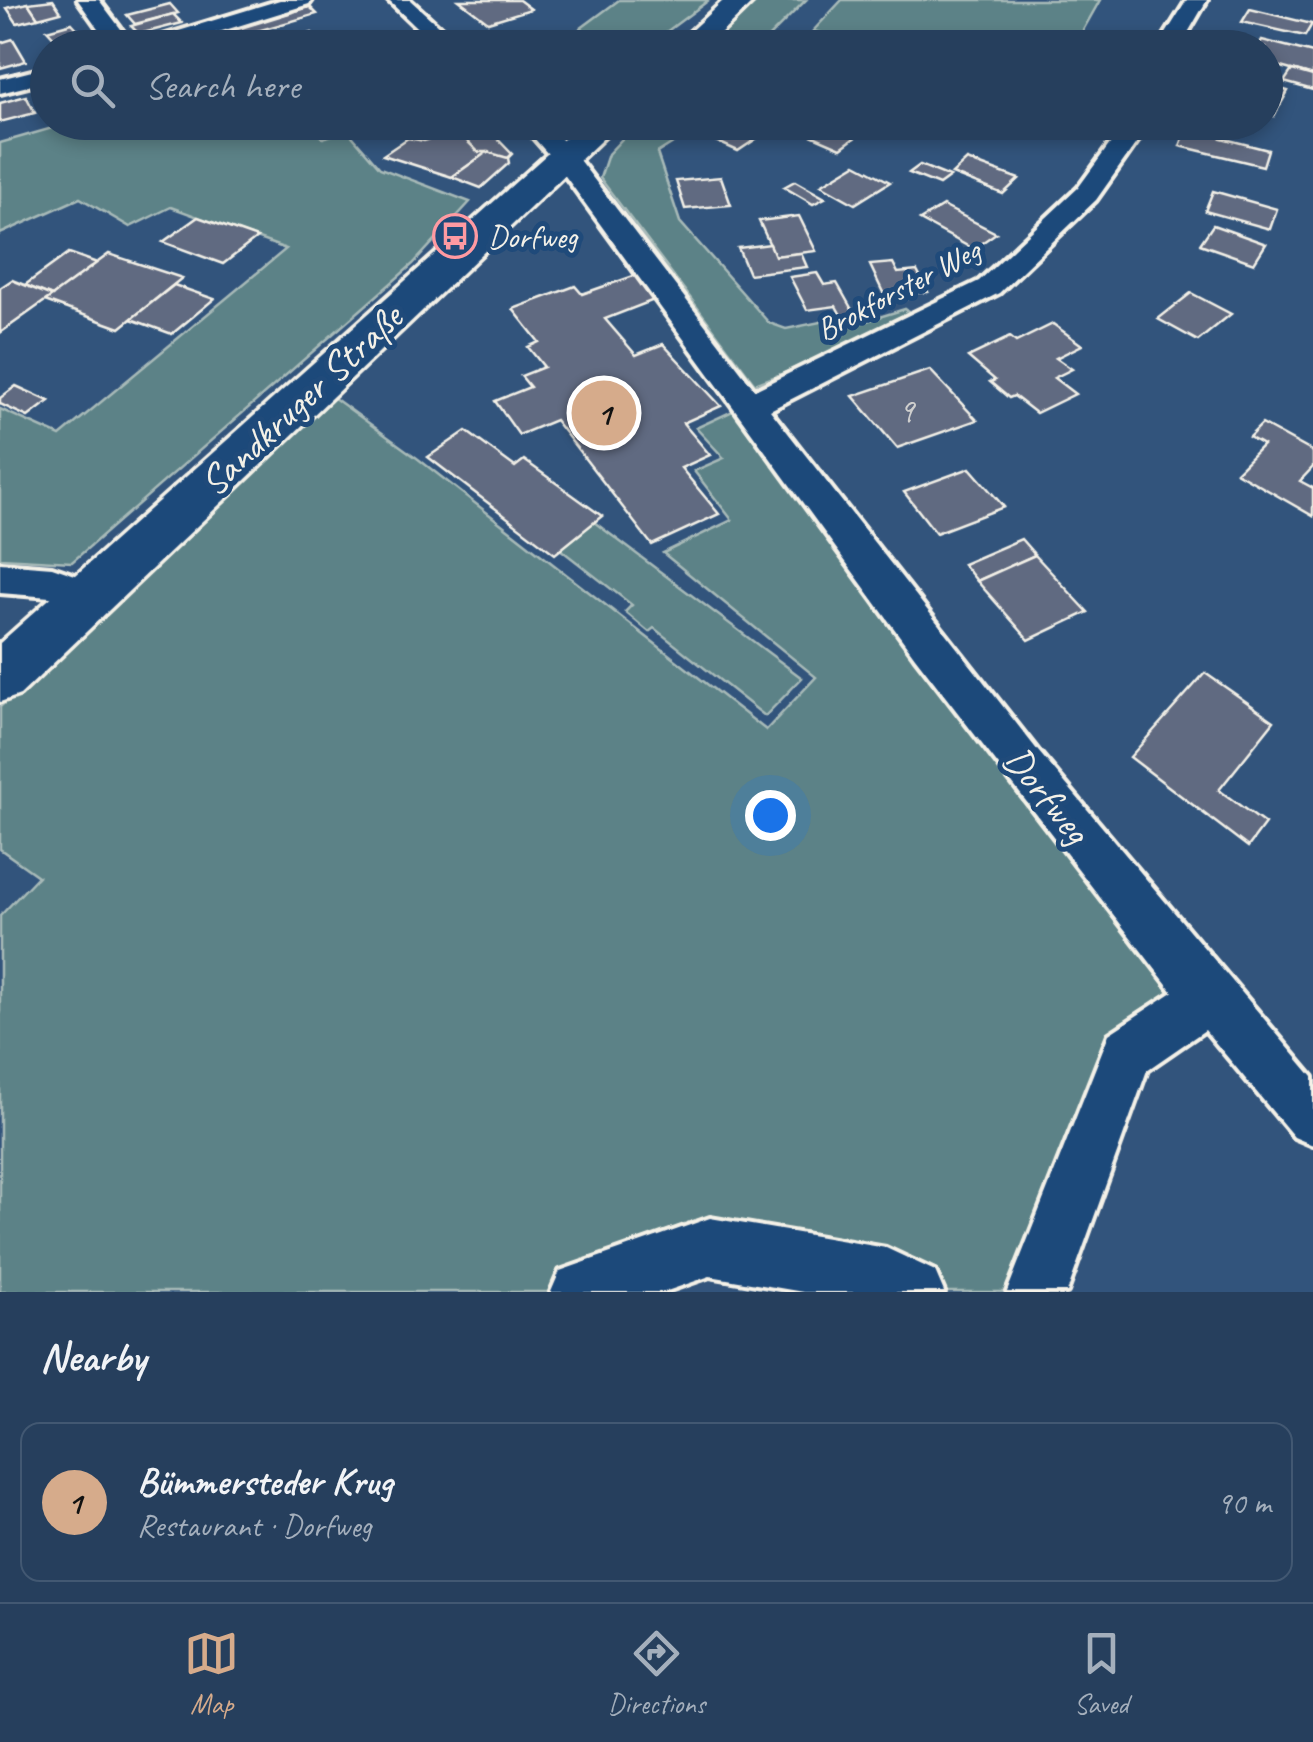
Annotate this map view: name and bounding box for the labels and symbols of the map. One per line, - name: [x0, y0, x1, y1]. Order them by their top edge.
- bus stop icon: Dorfweg: [432, 213, 478, 259]
- place label: Dorfweg: [488, 216, 579, 257]
- street label: Brokforster Weg: [809, 229, 989, 350]
- street label: Sandkruger Straße: [189, 291, 415, 507]
- pin: 1: [572, 376, 636, 450]
- house number: 9: [898, 388, 917, 433]
- street label: Dorfweg: [992, 736, 1103, 855]
- your location: [745, 790, 796, 841]

